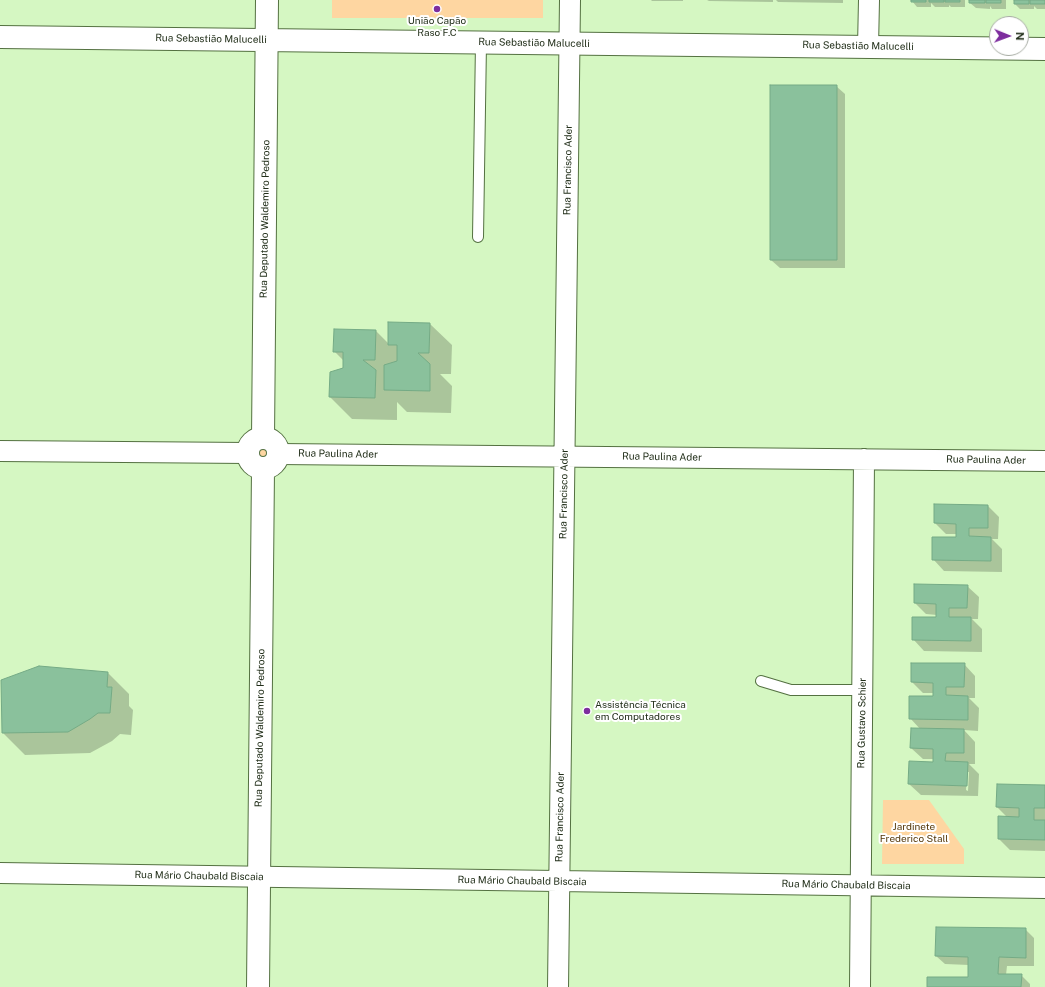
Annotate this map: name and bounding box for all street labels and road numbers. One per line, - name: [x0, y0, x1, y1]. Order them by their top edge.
- street label: Rua Sebastião Malucelli: [155, 32, 267, 46]
- street label: Rua Sebastião Malucelli: [478, 36, 590, 50]
- street label: Rua Sebastião Malucelli: [802, 39, 914, 53]
- street label: Rua Francisco Ader: [561, 125, 575, 215]
- street label: Rua Deputado Waldemiro Pedroso: [258, 140, 272, 298]
- street label: Rua Paulina Ader: [298, 447, 378, 461]
- street label: Rua Francisco Ader: [557, 449, 571, 539]
- street label: Rua Paulina Ader: [622, 450, 702, 464]
- street label: Rua Paulina Ader: [946, 453, 1026, 467]
- street label: Rua Deputado Waldemiro Pedroso: [253, 649, 267, 807]
- street label: Rua Gustavo Schier: [855, 678, 869, 768]
- street label: Rua Francisco Ader: [553, 772, 567, 862]
- street label: Rua Mário Chaubald Biscaia: [134, 869, 264, 883]
- street label: Rua Mário Chaubald Biscaia: [457, 874, 587, 888]
- street label: Rua Mário Chaubald Biscaia: [781, 878, 911, 892]

